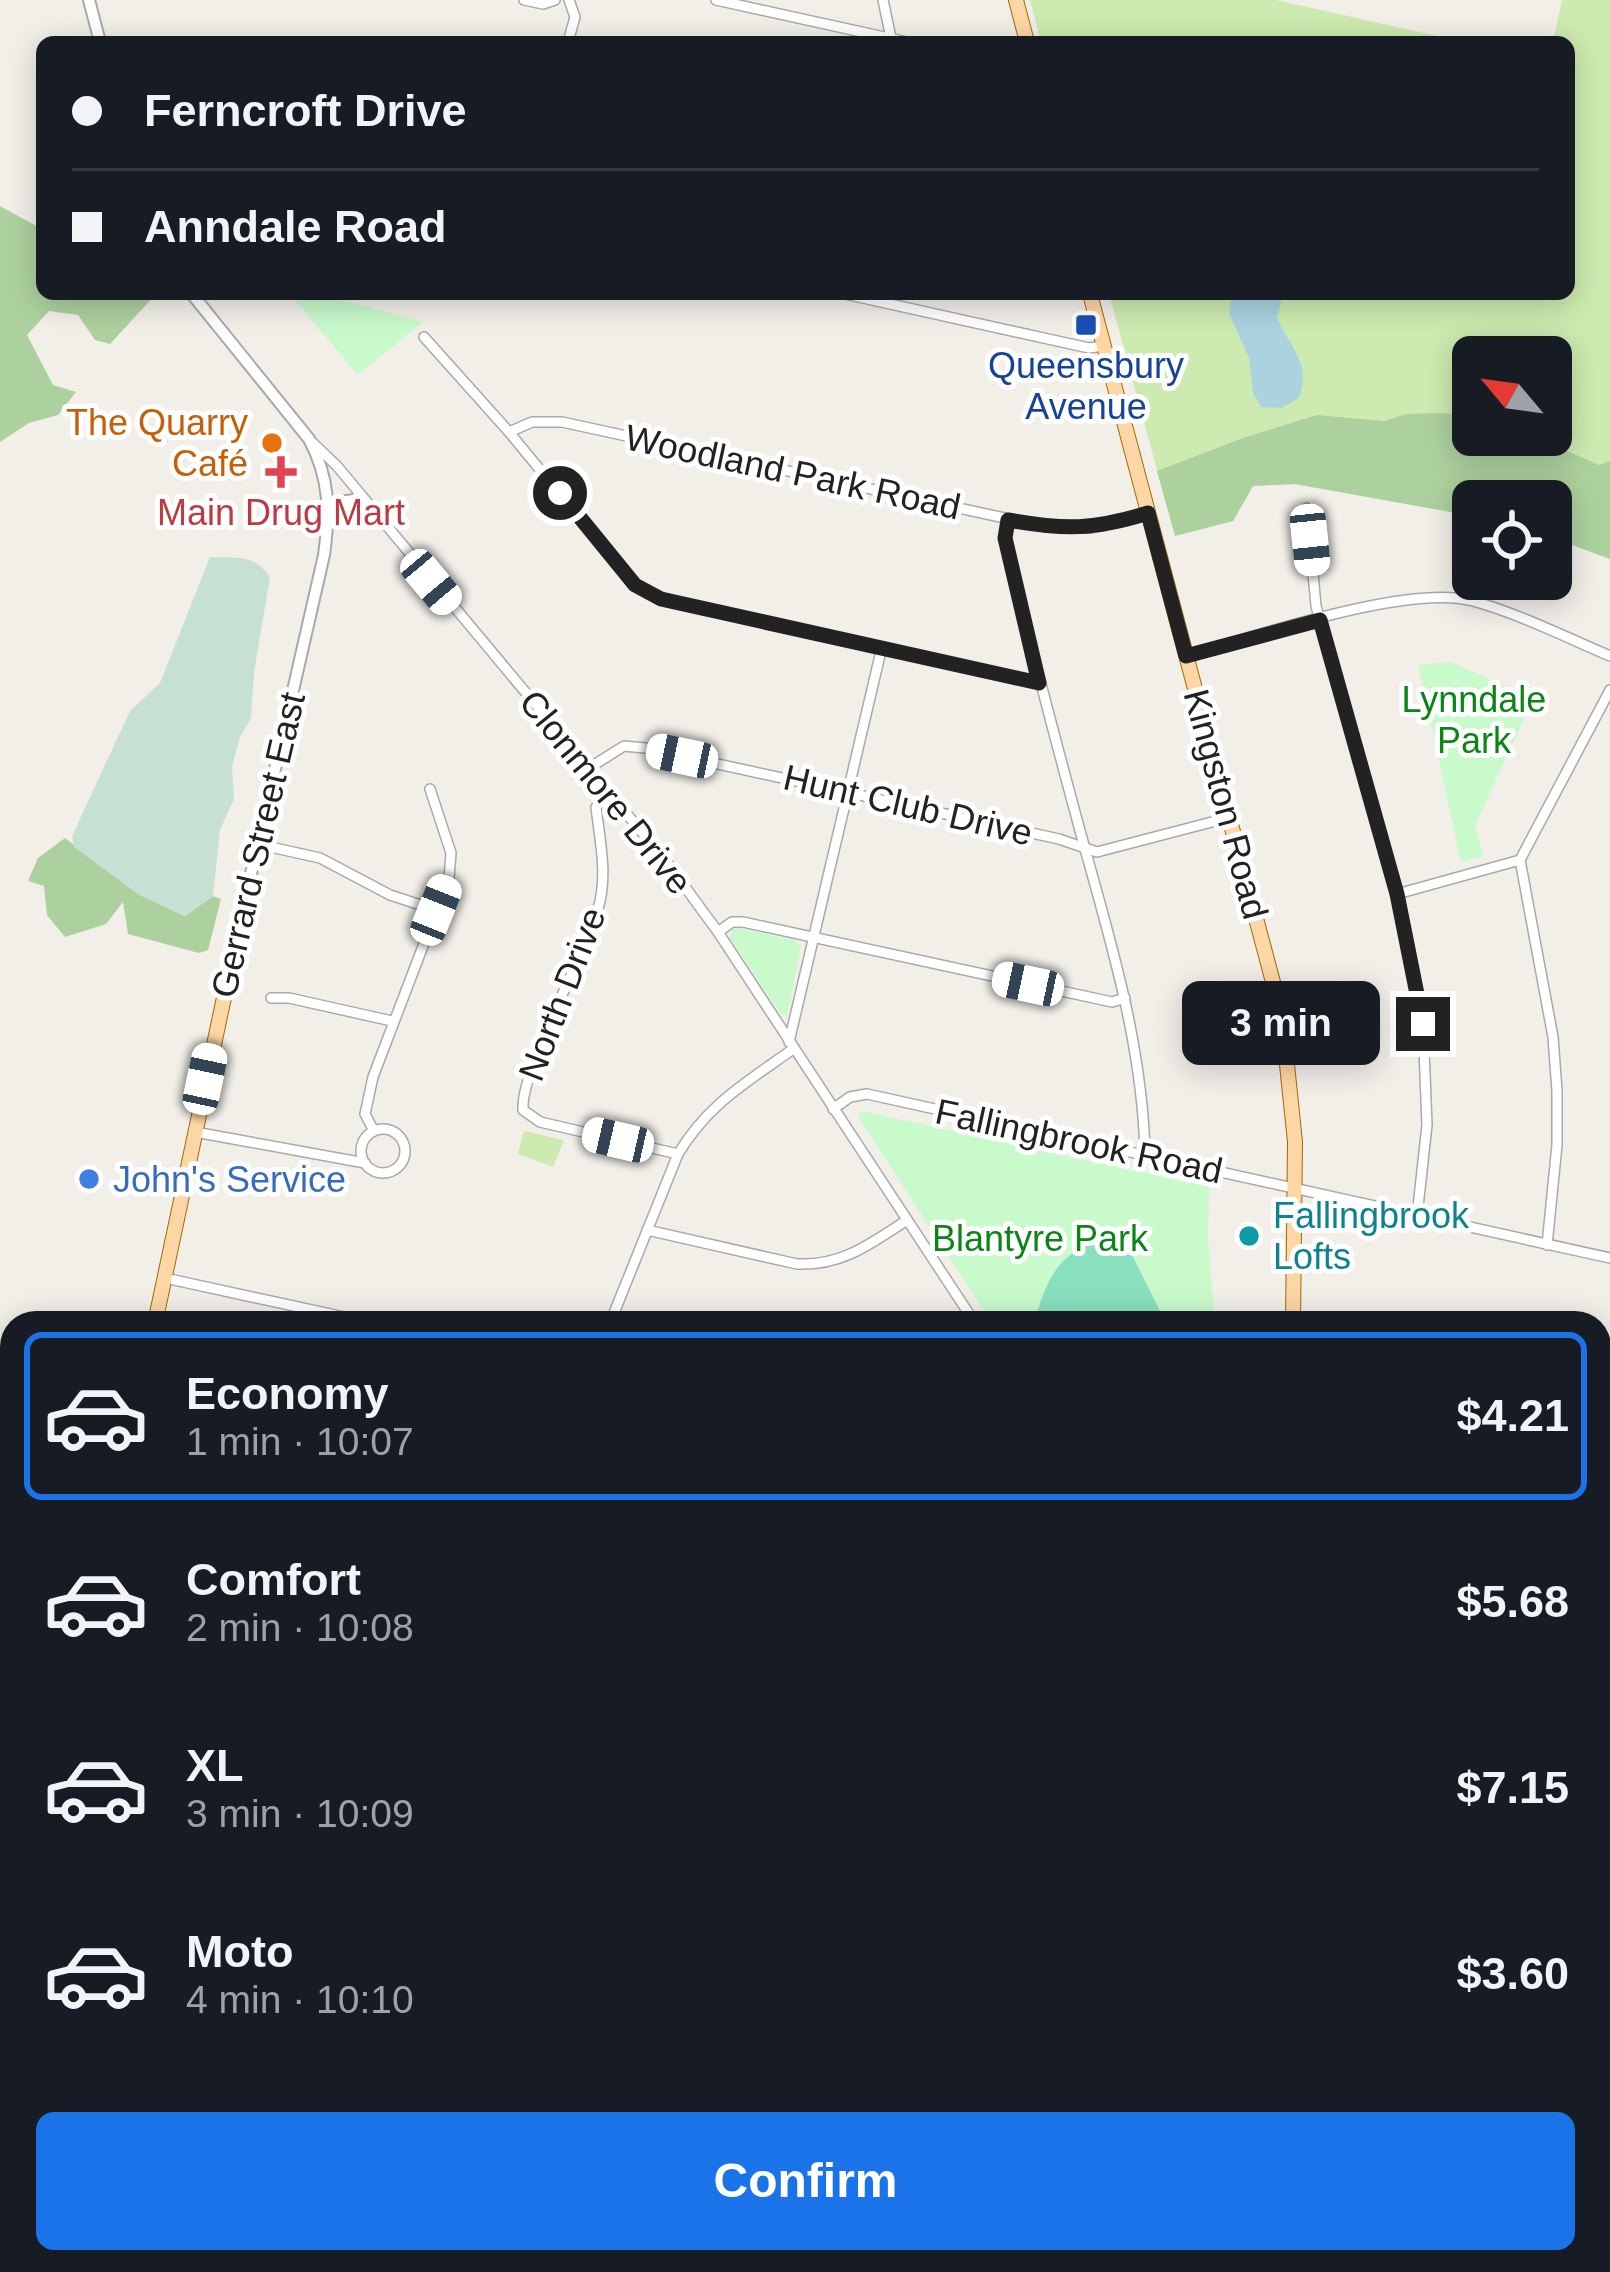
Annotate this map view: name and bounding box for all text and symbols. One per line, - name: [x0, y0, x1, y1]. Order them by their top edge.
- text: Ferncroft Drive: [144, 85, 467, 136]
- text: Anndale Road: [144, 201, 447, 252]
- marker: Queensbury Avenue: [1073, 312, 1099, 338]
- north arrow: [1452, 336, 1572, 456]
- map controls: [1452, 336, 1572, 600]
- place label: Queensbury Avenue: [988, 345, 1184, 427]
- place label: The Quarry Café: [66, 402, 248, 484]
- street label: Woodland Park Road: [622, 416, 964, 528]
- marker: The Quarry Café: [259, 430, 285, 456]
- marker: Main Drug Mart: [268, 459, 294, 485]
- route start: [533, 466, 587, 520]
- button: locate: [1452, 480, 1572, 600]
- place label: Main Drug Mart: [157, 492, 405, 533]
- car: [1288, 502, 1332, 578]
- car: [394, 543, 468, 621]
- park label: Lynndale Park: [1402, 679, 1546, 761]
- street label: Clonmore Drive: [511, 682, 701, 902]
- street label: Kingston Road: [1176, 685, 1276, 923]
- street label: Gerrard Street East: [203, 688, 313, 1002]
- car: [643, 731, 721, 781]
- street label: Hunt Club Drive: [780, 756, 1036, 854]
- car: [406, 870, 466, 950]
- street label: North Drive: [510, 902, 614, 1086]
- car: [989, 959, 1067, 1009]
- callout: 3 min: [1183, 982, 1381, 1066]
- route end: [1396, 997, 1450, 1051]
- text: 3 min: [1230, 1001, 1332, 1044]
- car: [180, 1040, 230, 1118]
- street label: Fallingbrook Road: [932, 1091, 1226, 1191]
- car: [579, 1114, 657, 1166]
- place label: John's Service: [113, 1159, 346, 1200]
- marker: John's Service: [76, 1166, 102, 1192]
- place label: Fallingbrook Lofts: [1273, 1195, 1470, 1277]
- park label: Blantyre Park: [932, 1218, 1149, 1259]
- marker: Fallingbrook Lofts: [1236, 1223, 1262, 1249]
- icon: car: [42, 1362, 150, 1470]
- text: Economy: [186, 1368, 389, 1419]
- text: $4.21: [1456, 1390, 1569, 1441]
- text: 1 min · 10:07: [186, 1420, 414, 1463]
- icon: car: [42, 1548, 150, 1656]
- text: Comfort: [186, 1554, 361, 1605]
- text: $5.68: [1456, 1576, 1569, 1627]
- text: 2 min · 10:08: [186, 1606, 414, 1649]
- icon: car: [42, 1734, 150, 1842]
- text: XL: [186, 1740, 244, 1791]
- text: $7.15: [1456, 1762, 1569, 1813]
- text: 3 min · 10:09: [186, 1792, 414, 1835]
- icon: car: [42, 1920, 150, 2028]
- text: Moto: [186, 1926, 293, 1977]
- text: $3.60: [1456, 1948, 1569, 1999]
- text: 4 min · 10:10: [186, 1978, 414, 2021]
- button: Confirm: [36, 2112, 1575, 2250]

